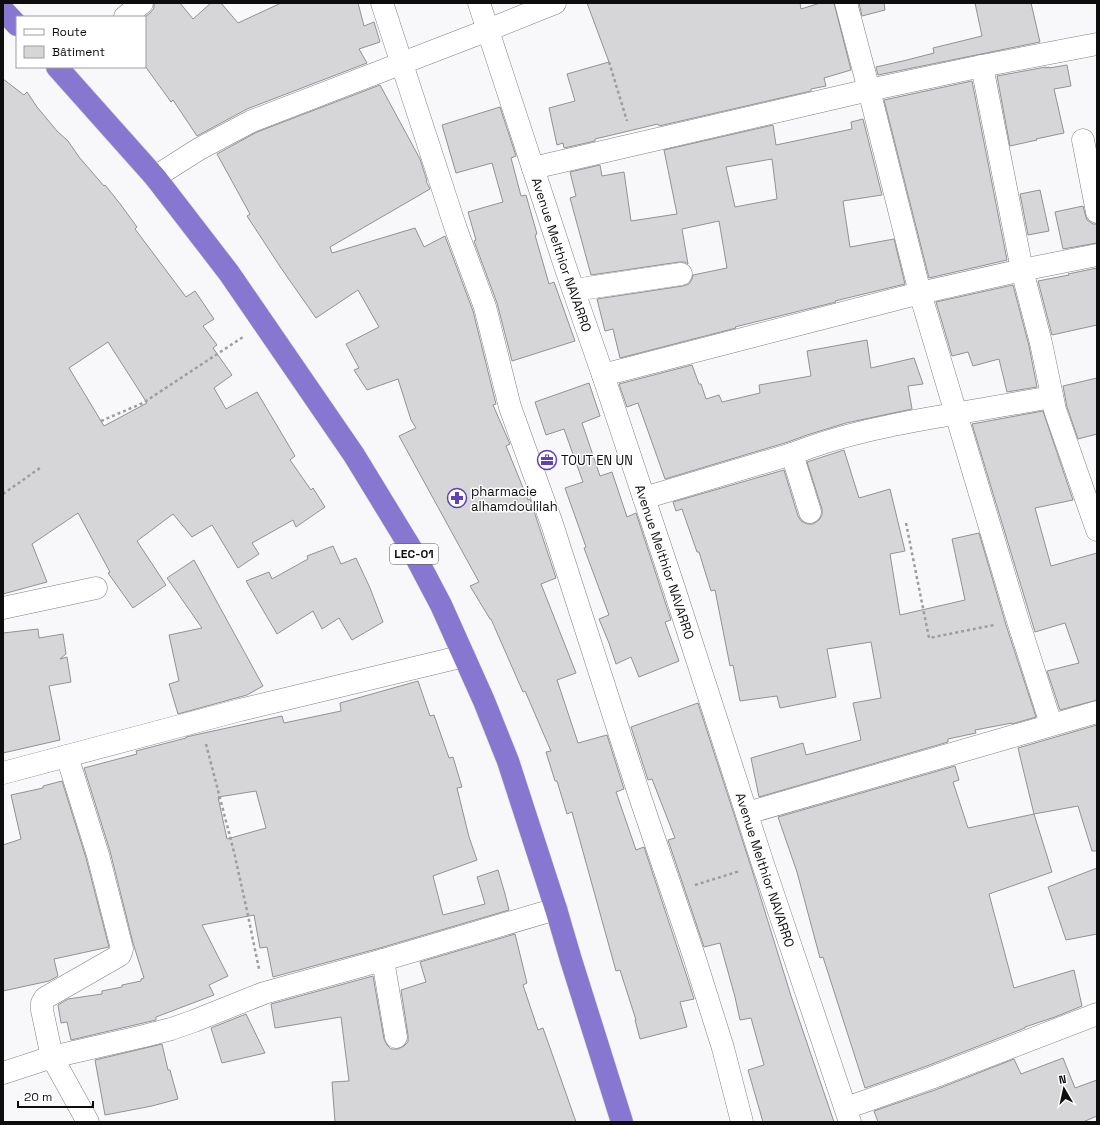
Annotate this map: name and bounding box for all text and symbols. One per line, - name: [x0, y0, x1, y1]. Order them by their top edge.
- legend: [16, 16, 146, 68]
- text: Route: [52, 24, 87, 40]
- text: Bâtiment: [52, 44, 105, 60]
- street label: Avenue Melthior NAVARRO: [528, 176, 595, 334]
- office icon: TOUT EN UN: [536, 449, 558, 471]
- place label: TOUT EN UN: [561, 452, 633, 469]
- place label: pharmacie alhamdoulilah: [471, 483, 558, 515]
- street label: Avenue Melthior NAVARRO: [631, 483, 698, 641]
- pharmacy icon: pharmacie alhamdoulilah: [446, 487, 468, 509]
- road number: LEC-01: [390, 544, 438, 564]
- street label: Avenue Melthior NAVARRO: [732, 791, 798, 950]
- north arrow: [1044, 1069, 1084, 1109]
- text: N: [1058, 1072, 1067, 1087]
- scale bar: [18, 1083, 93, 1109]
- text: 20 m: [24, 1089, 52, 1105]

